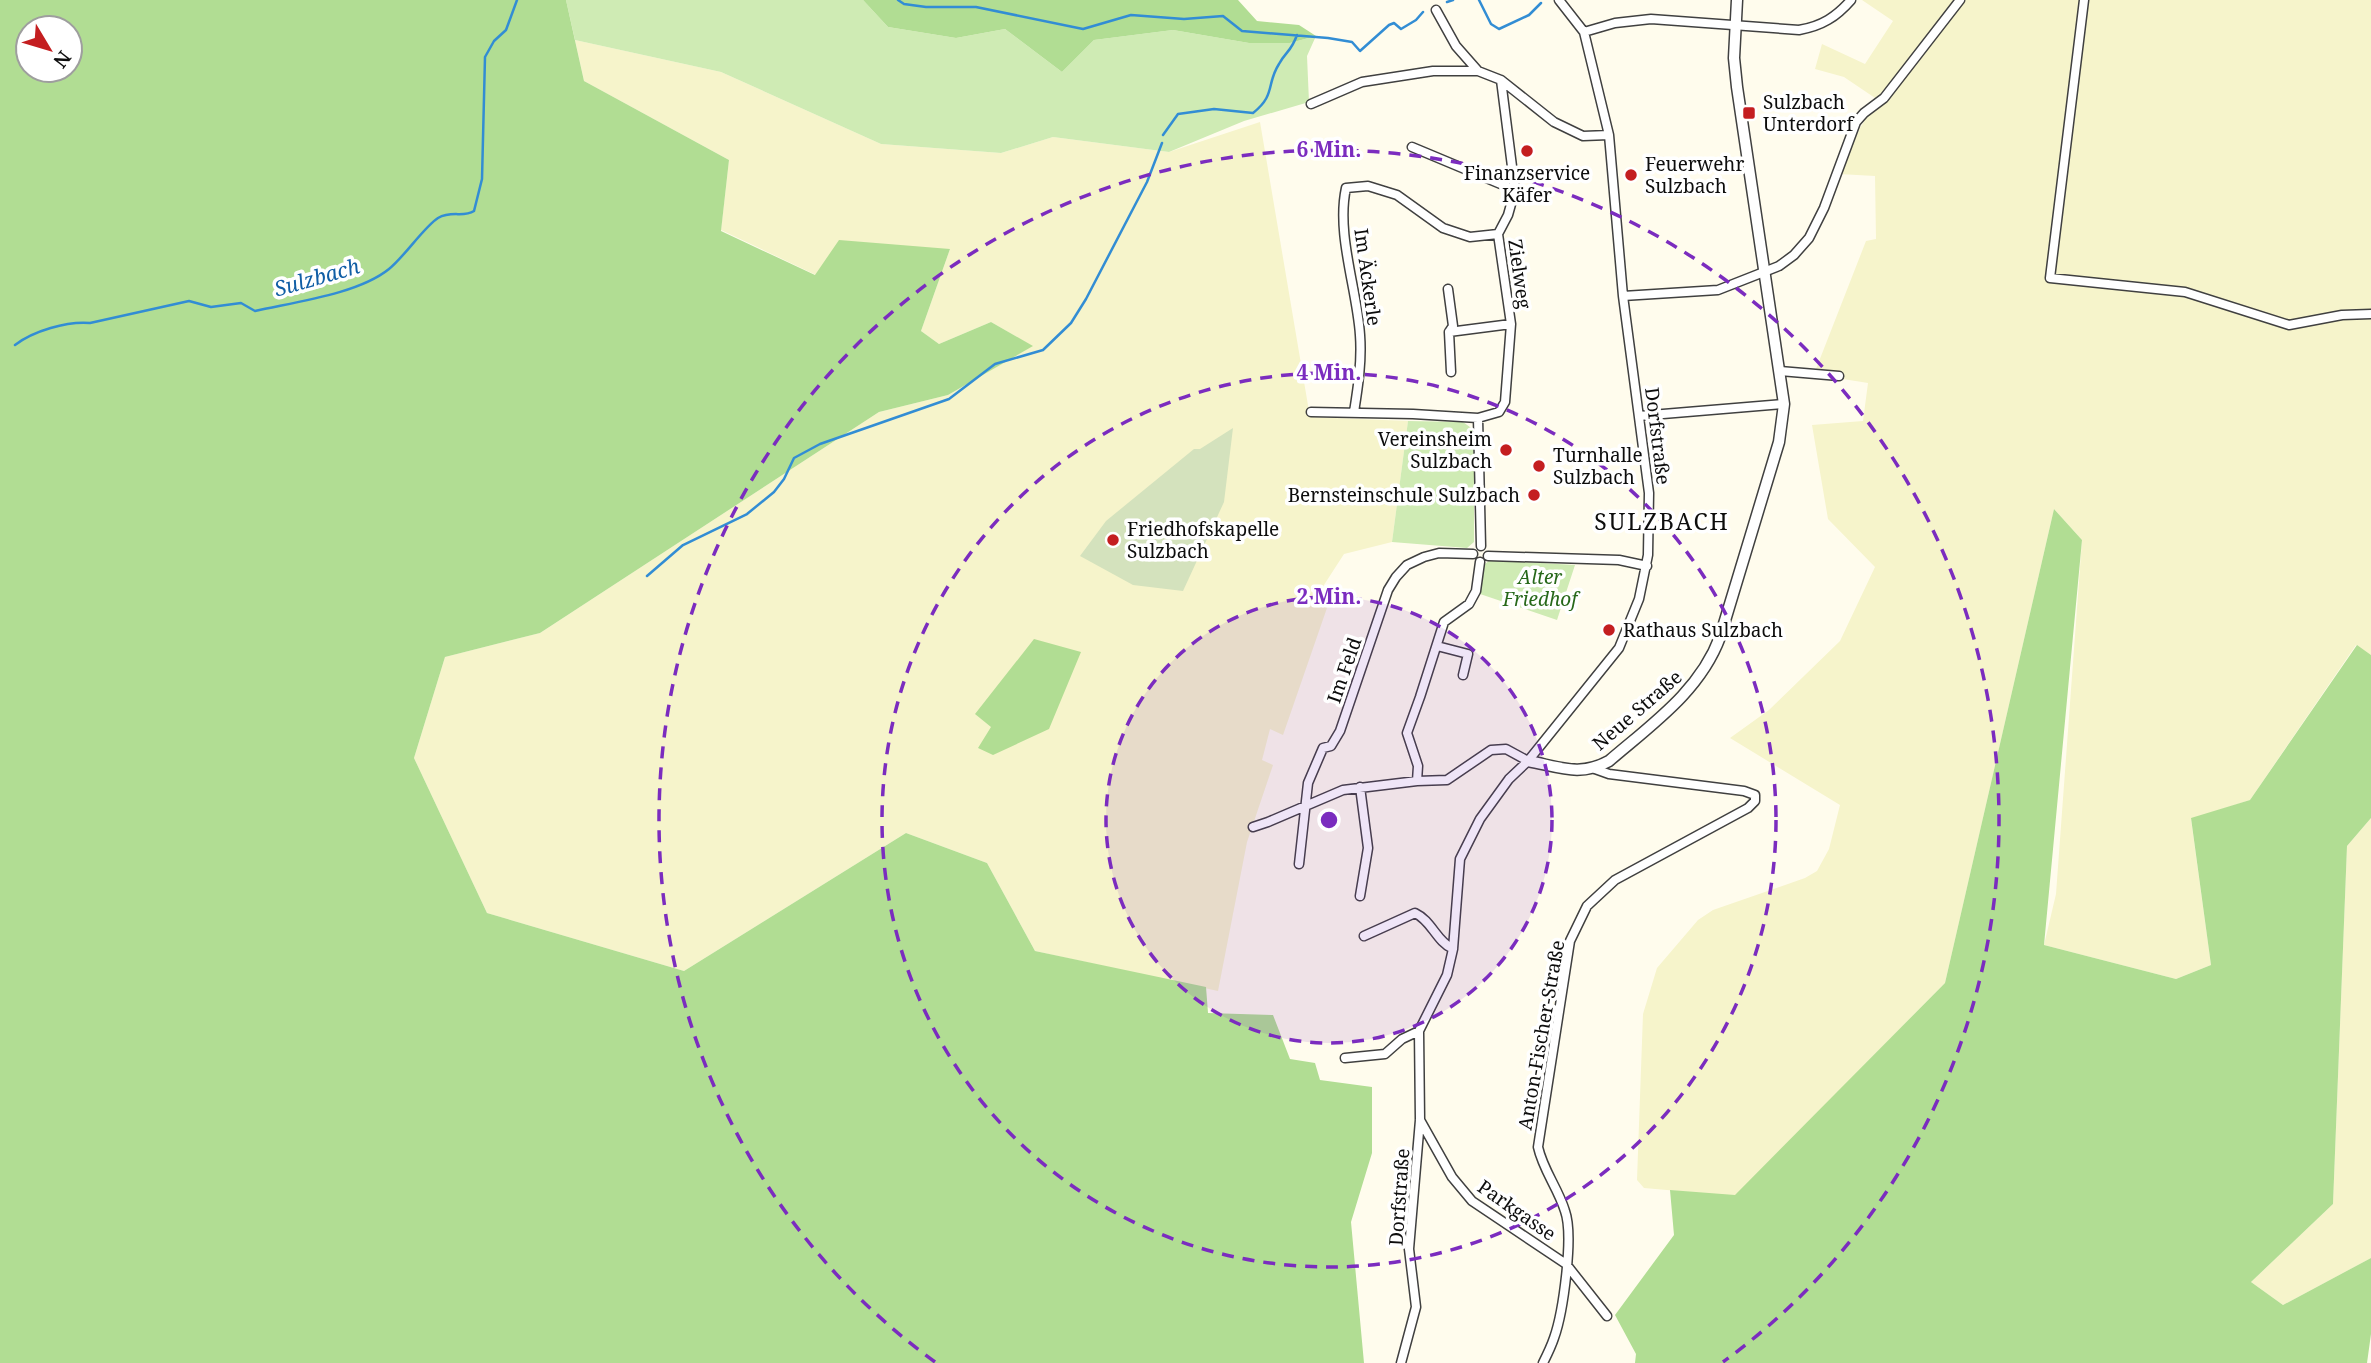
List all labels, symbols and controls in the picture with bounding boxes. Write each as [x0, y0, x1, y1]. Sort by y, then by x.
north arrow [14, 14, 84, 84]
text: N [48, 46, 77, 73]
place label: Sulzbach Unterdorf [1763, 89, 1855, 137]
marker: Sulzbach Unterdorf [1741, 105, 1757, 121]
text: 6 Min. [1297, 135, 1361, 163]
marker: Finanzservice Käfer [1519, 143, 1535, 159]
place label: Feuerwehr Sulzbach [1645, 151, 1744, 199]
place label: Finanzservice Käfer [1464, 160, 1590, 208]
marker: Feuerwehr Sulzbach [1623, 167, 1639, 183]
street label: Im Äckerle [1348, 227, 1388, 327]
street label: Zielweg [1502, 237, 1538, 311]
water label: Sulzbach [271, 251, 363, 303]
text: 4 Min. [1297, 358, 1361, 386]
street label: Dorfstraße [1639, 386, 1677, 486]
place label: Vereinsheim Sulzbach [1378, 426, 1492, 474]
marker: Vereinsheim Sulzbach [1498, 442, 1514, 458]
place label: Turnhalle Sulzbach [1553, 442, 1643, 490]
marker: Turnhalle Sulzbach [1531, 458, 1547, 474]
place label: Bernsteinschule Sulzbach [1288, 482, 1520, 508]
marker: Bernsteinschule Sulzbach [1526, 487, 1542, 503]
district label: SULZBACH [1594, 505, 1730, 537]
place label: Friedhofskapelle Sulzbach [1127, 516, 1279, 564]
marker: Friedhofskapelle Sulzbach [1105, 532, 1121, 548]
park label: Alter Friedhof [1502, 564, 1581, 612]
text: 2 Min. [1297, 582, 1361, 610]
place label: Rathaus Sulzbach [1623, 617, 1783, 643]
marker: Rathaus Sulzbach [1601, 622, 1617, 638]
street label: Im Feld [1321, 633, 1367, 706]
street label: Neue Straße [1587, 664, 1687, 756]
centre of rings [1317, 808, 1341, 832]
street label: Anton-Fischer-Straße [1511, 938, 1571, 1132]
street label: Dorfstraße [1383, 1147, 1415, 1247]
street label: Parkgasse [1473, 1174, 1561, 1246]

